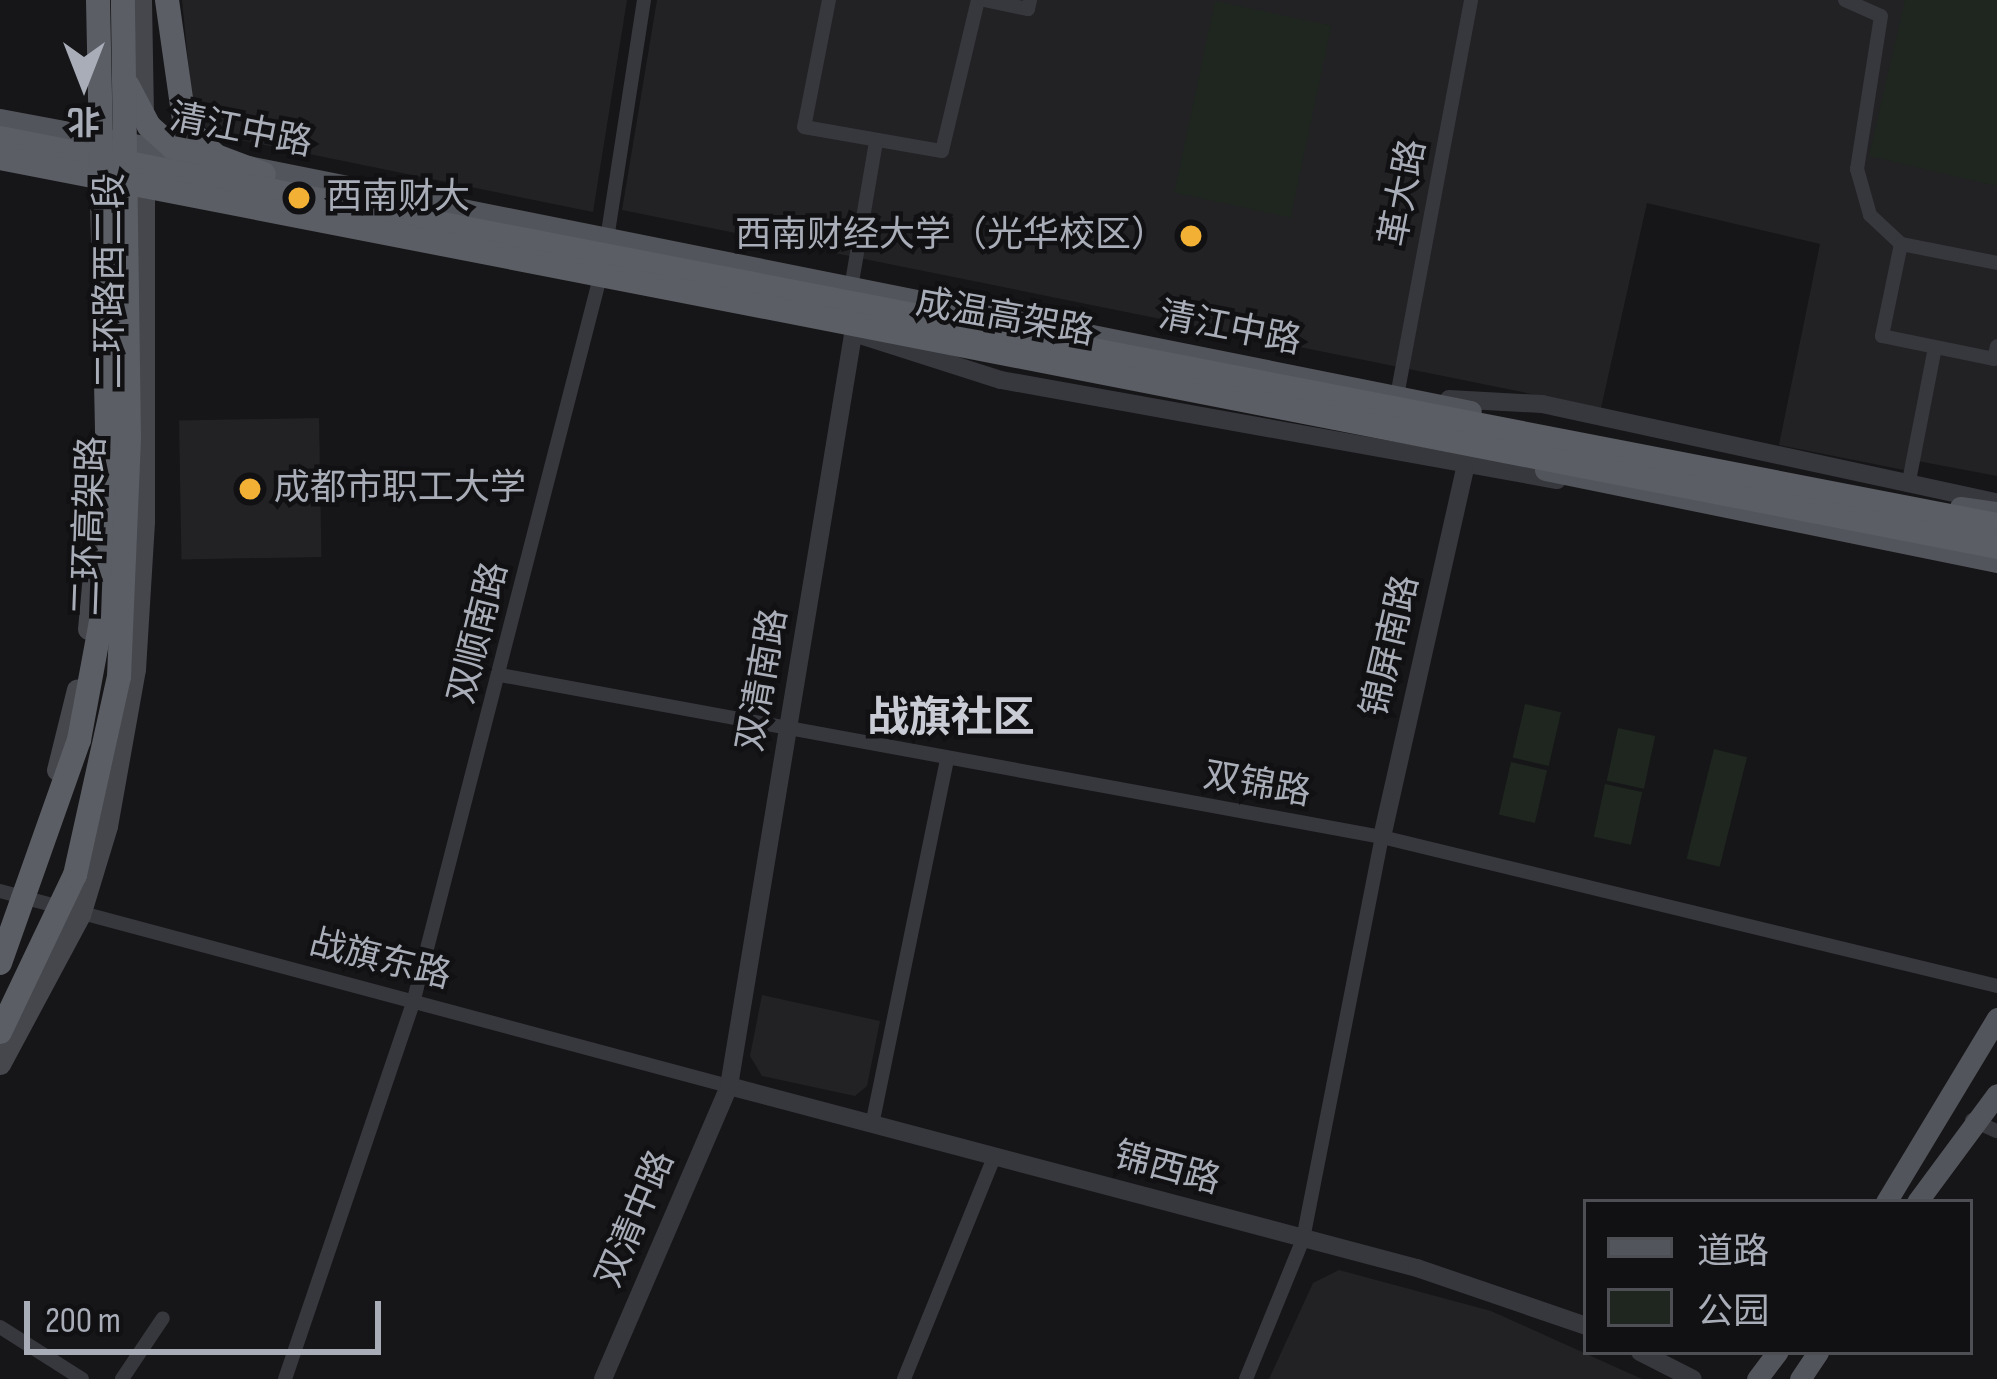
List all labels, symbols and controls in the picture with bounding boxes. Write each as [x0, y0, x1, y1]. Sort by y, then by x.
north arrow [24, 24, 144, 144]
street label: 清江中路 [166, 96, 316, 166]
text: 北 [68, 100, 101, 140]
street label: 革大路 [1372, 136, 1436, 250]
street label: 二环路西二段 [89, 173, 133, 389]
place label: 西南财大 [326, 176, 470, 220]
marker: 西南财大 [283, 182, 315, 214]
place label: 西南财经大学（光华校区） [735, 214, 1167, 258]
marker: 西南财经大学（光华校区） [1178, 223, 1204, 249]
street label: 成温高架路 [913, 281, 1097, 355]
street label: 清江中路 [1155, 294, 1305, 364]
street label: 二环高架路 [65, 435, 115, 617]
place label: 成都市职工大学 [274, 467, 526, 511]
marker: 成都市职工大学 [237, 476, 263, 502]
street label: 双顺南路 [441, 558, 517, 708]
street label: 锦屏南路 [1354, 571, 1428, 721]
street label: 双清南路 [729, 605, 797, 755]
district label: 战旗社区 [867, 694, 1035, 744]
street label: 双锦路 [1200, 754, 1314, 816]
street label: 战旗东路 [305, 922, 455, 998]
street label: 锦西路 [1109, 1134, 1225, 1204]
street label: 双清中路 [588, 1144, 684, 1294]
legend [1583, 1199, 1973, 1355]
text: 道路 [1697, 1231, 1769, 1274]
scale bar [30, 1277, 387, 1351]
text: 公园 [1697, 1291, 1769, 1334]
text: 200 m [45, 1300, 121, 1343]

